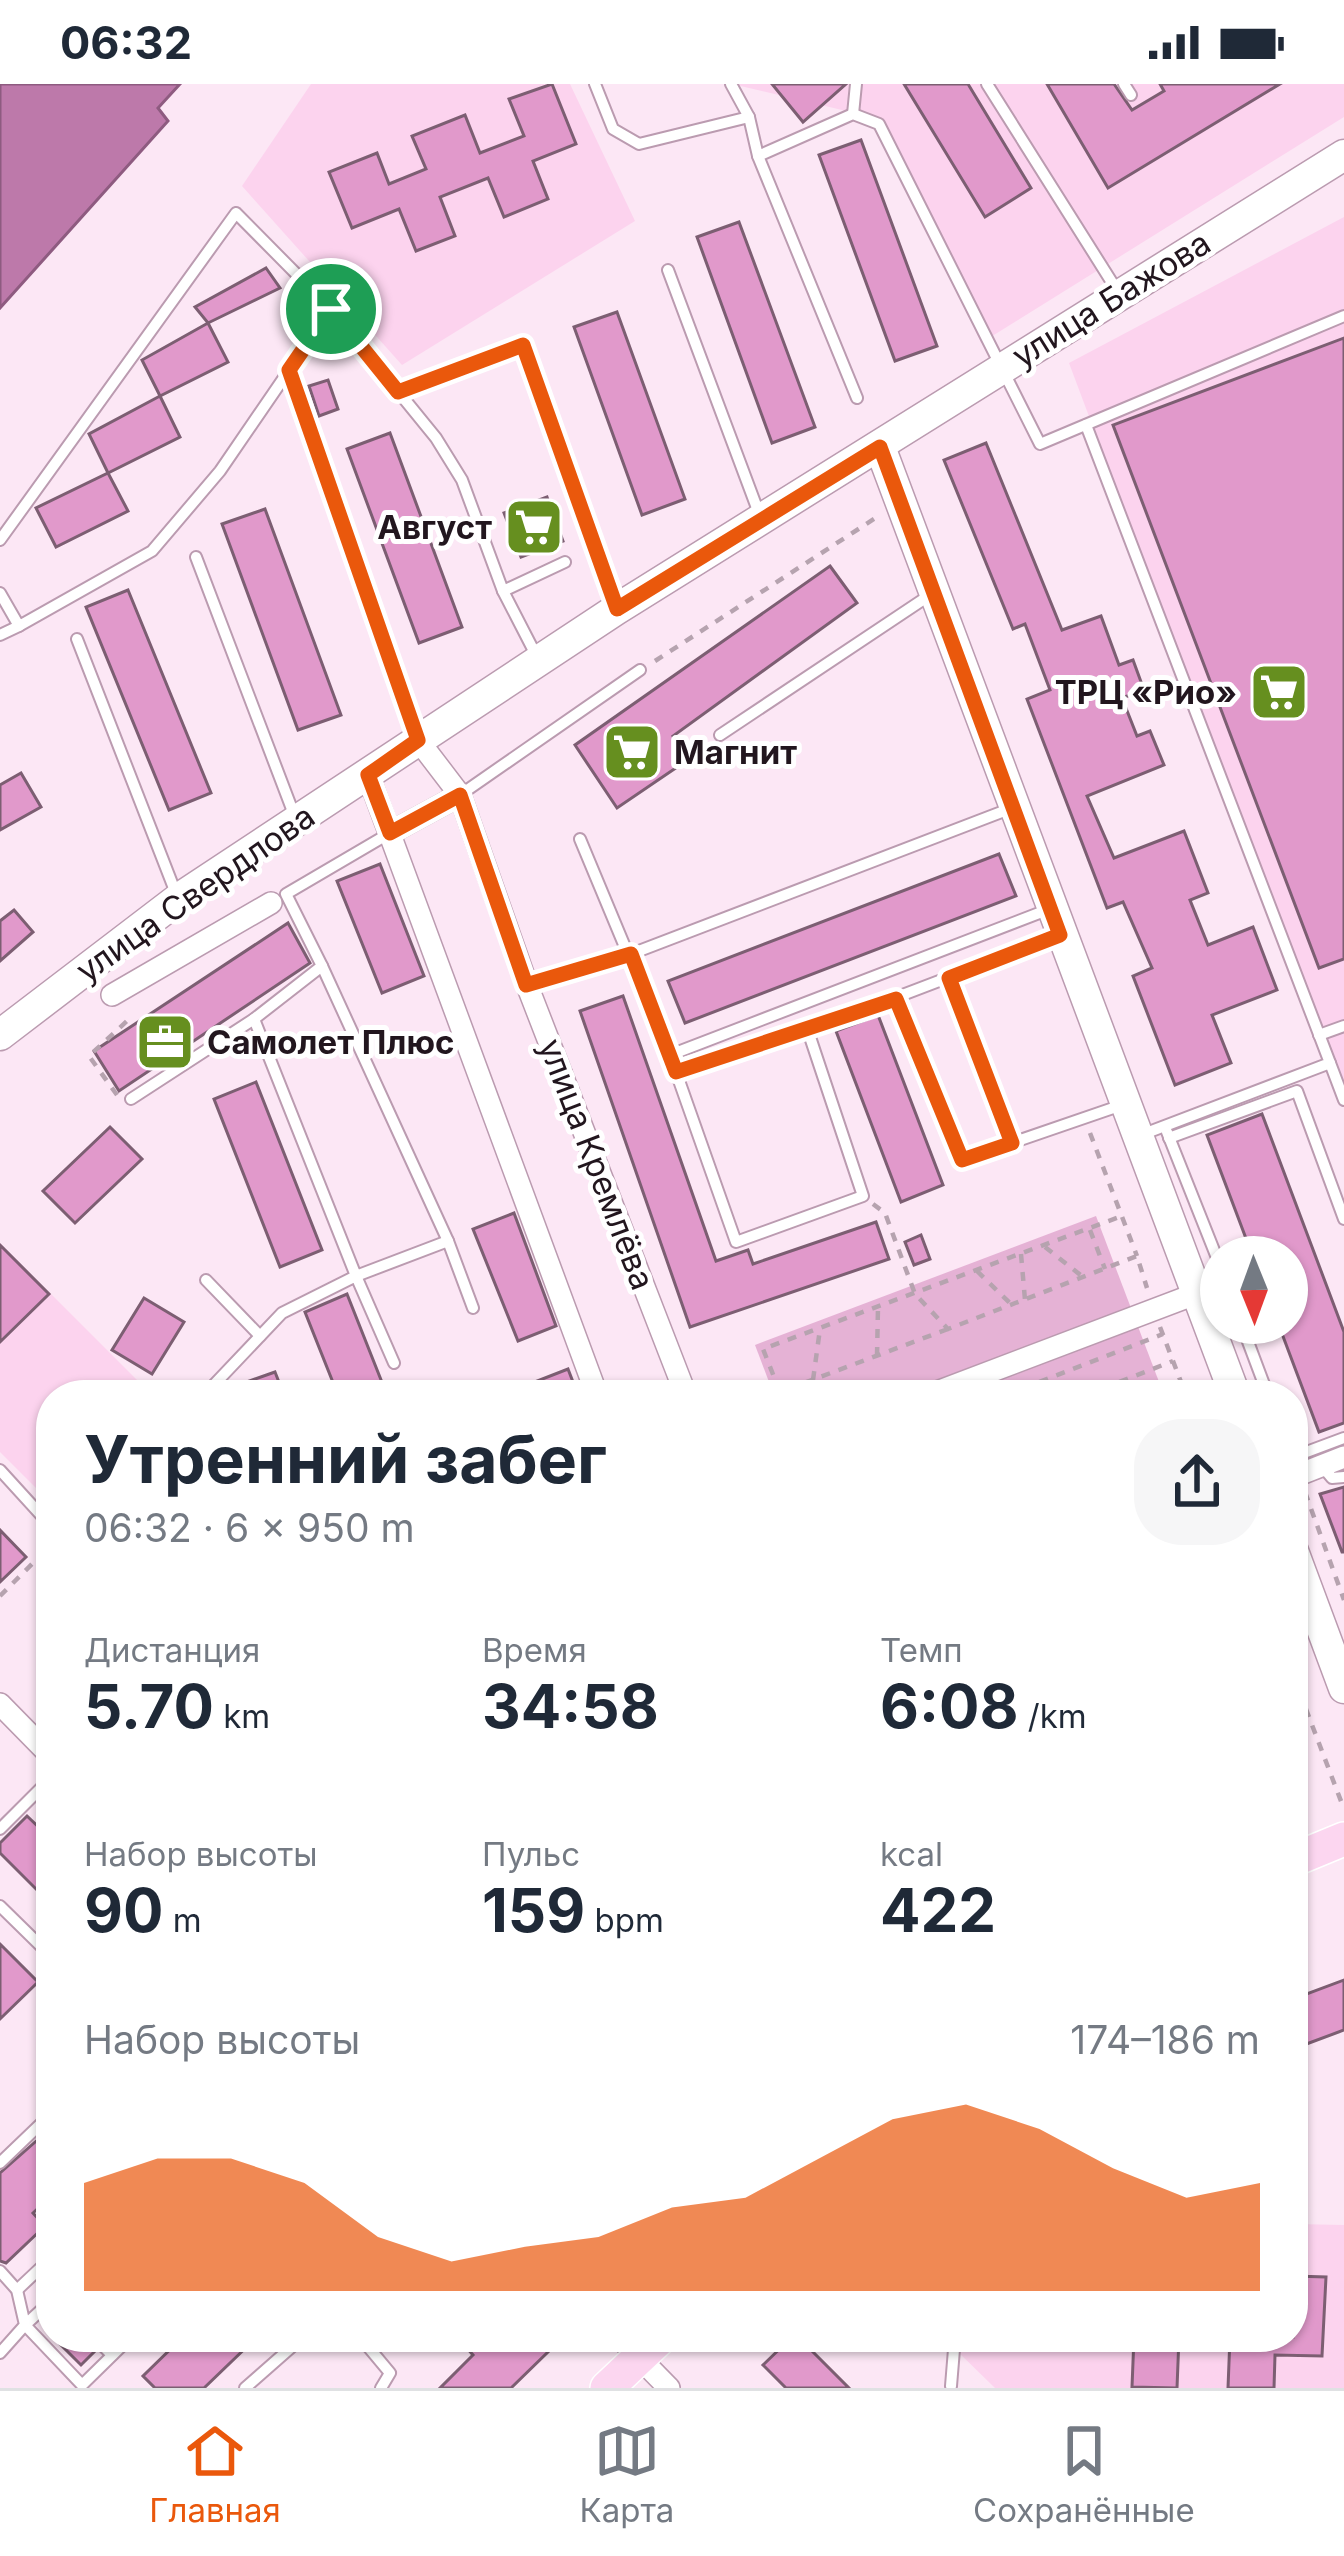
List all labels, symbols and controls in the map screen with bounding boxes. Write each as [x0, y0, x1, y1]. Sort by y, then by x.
text: 06:32 [60, 15, 192, 70]
street label: улица Бажова [1005, 222, 1217, 376]
pin [280, 258, 382, 360]
icon: arrive [298, 276, 364, 342]
supermarket icon: Август [503, 496, 565, 558]
place label: Август [377, 507, 492, 547]
supermarket icon: ТРЦ «Рио» [1248, 661, 1310, 723]
place label: ТРЦ «Рио» [1055, 672, 1237, 712]
supermarket icon: Магнит [601, 721, 663, 783]
place label: Магнит [674, 732, 797, 772]
street label: улица Свердлова [68, 796, 322, 990]
office icon: Самолет Плюс [134, 1011, 196, 1073]
place label: Самолет Плюс [207, 1022, 454, 1062]
street label: улица Кремлёва [531, 1033, 663, 1295]
north arrow [1200, 1236, 1308, 1344]
map controls [1200, 1236, 1308, 1344]
text: Утренний забег [84, 1419, 607, 1499]
button: share [1134, 1419, 1260, 1545]
text: 06:32 · 6 × 950 m [84, 1504, 415, 1551]
text: Дистанция [84, 1630, 260, 1670]
text: Время [482, 1630, 587, 1670]
text: Темп [880, 1630, 963, 1670]
text: 5.70 [84, 1670, 214, 1742]
text: 34:58 [482, 1670, 659, 1742]
text: 6:08 [880, 1670, 1019, 1742]
text: km [214, 1696, 270, 1736]
text: /km [1019, 1696, 1087, 1736]
text: Набор высоты [84, 1834, 318, 1874]
text: Пульс [482, 1834, 580, 1874]
text: kcal [880, 1834, 943, 1874]
text: 90 [84, 1874, 163, 1946]
text: 159 [482, 1874, 585, 1946]
text: 422 [880, 1874, 996, 1946]
text: m [163, 1900, 202, 1940]
text: bpm [585, 1900, 664, 1940]
text: Набор высоты [84, 2016, 360, 2063]
text: 174–186 m [1070, 2016, 1260, 2063]
tab: Главная [149, 2418, 281, 2530]
tab: Карта [580, 2418, 674, 2530]
tab: Сохранённые [973, 2418, 1195, 2530]

